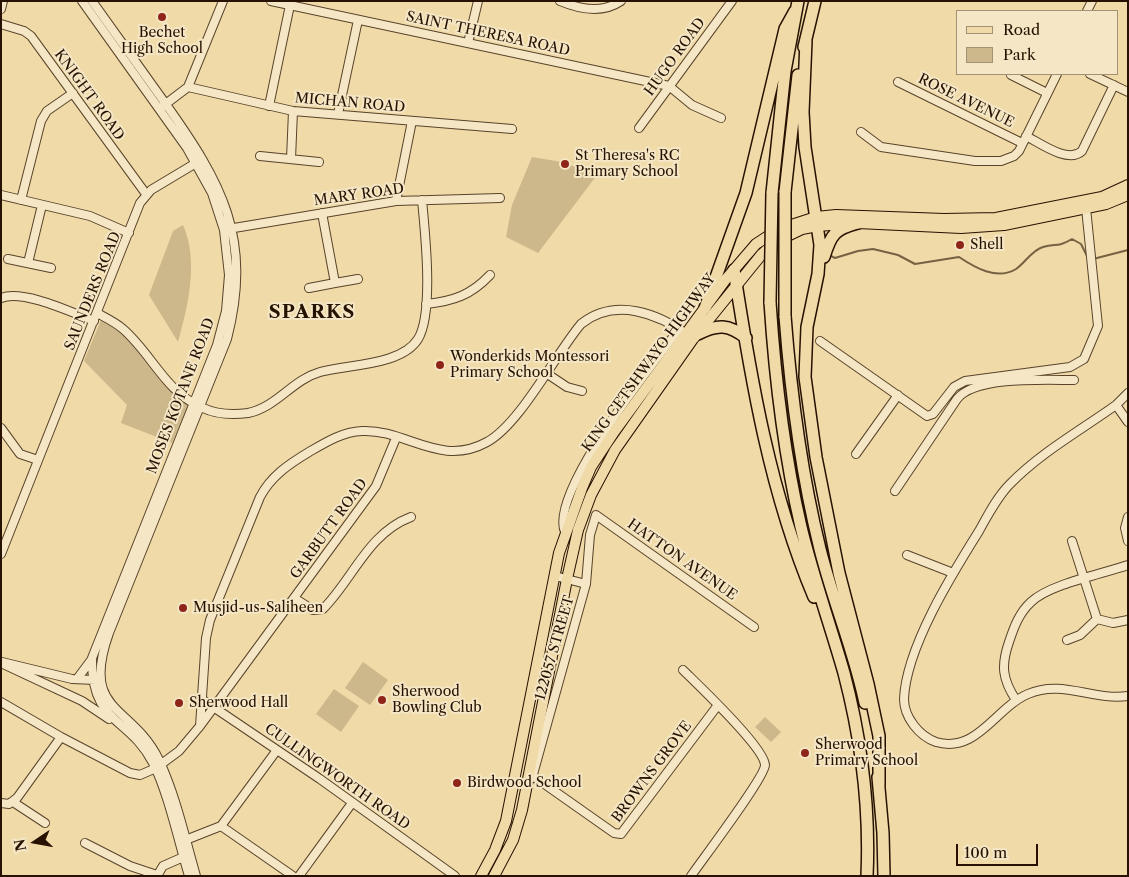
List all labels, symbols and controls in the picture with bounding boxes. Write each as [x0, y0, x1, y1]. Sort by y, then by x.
street label: SAINT THERESA ROAD [405, 8, 571, 60]
legend [956, 10, 1119, 75]
marker: Bechet High School [156, 11, 168, 23]
street label: HUGO ROAD [641, 15, 709, 99]
text: Road [1003, 20, 1040, 39]
place label: Bechet High School [121, 25, 203, 58]
text: Park [1003, 45, 1036, 64]
street label: KNIGHT ROAD [50, 46, 128, 144]
street label: ROSE AVENUE [915, 71, 1017, 131]
street label: MICHAN ROAD [294, 90, 406, 116]
place label: St Theresa's RC Primary School [575, 148, 680, 180]
marker: St Theresa's RC Primary School [559, 158, 571, 170]
street label: MARY ROAD [313, 180, 405, 210]
street label: SAUNDERS ROAD [62, 229, 124, 353]
place label: Shell [970, 237, 1003, 253]
marker: Shell [954, 239, 966, 251]
street label: KING CETSHWAYO HIGHWAY [579, 271, 719, 455]
district label: SPARKS [268, 302, 356, 324]
street label: MOSES KOTANE ROAD [144, 316, 218, 476]
place label: Wonderkids Montessori Primary School [450, 349, 609, 382]
marker: Wonderkids Montessori Primary School [434, 359, 446, 371]
street label: GARBUTT ROAD [287, 476, 371, 582]
street label: HATTON AVENUE [624, 516, 740, 604]
street label: 122057 STREET [532, 594, 578, 702]
place label: Musjid-us-Saliheen [193, 600, 323, 616]
marker: Musjid-us-Saliheen [177, 602, 189, 614]
place label: Sherwood Bowling Club [392, 684, 482, 716]
marker: Sherwood Bowling Club [376, 694, 388, 706]
place label: Sherwood Hall [189, 695, 288, 711]
marker: Sherwood Hall [173, 697, 185, 709]
street label: BROWNS GROVE [608, 718, 696, 826]
street label: CULLINGWORTH ROAD [261, 720, 413, 834]
place label: Sherwood Primary School [815, 737, 918, 770]
marker: Sherwood Primary School [799, 747, 811, 759]
place label: Birdwood School [467, 775, 582, 791]
marker: Birdwood School [451, 777, 463, 789]
north arrow [10, 817, 60, 867]
scale bar [959, 834, 1042, 866]
text: N [10, 837, 30, 853]
text: 100 m [964, 843, 1007, 862]

